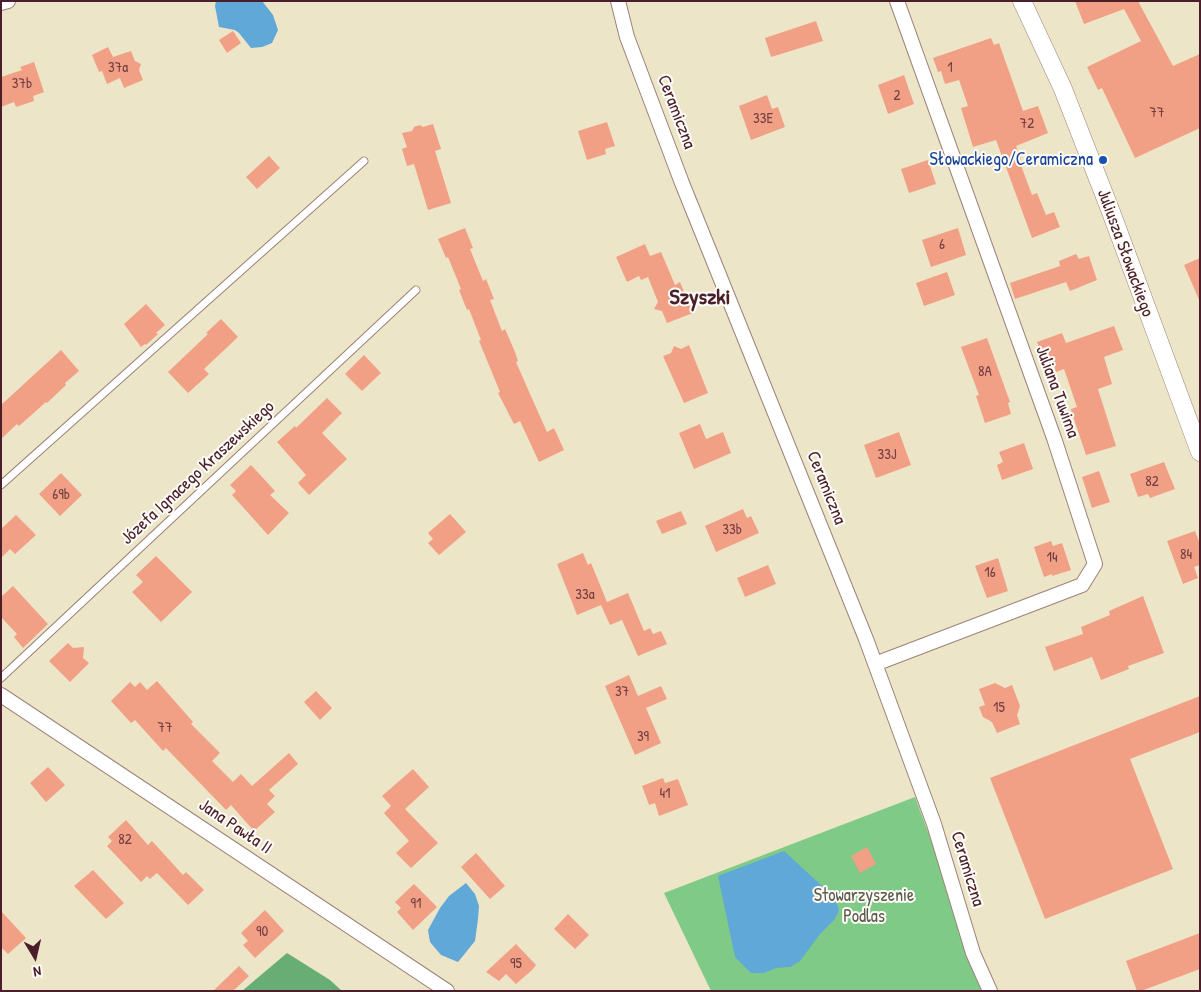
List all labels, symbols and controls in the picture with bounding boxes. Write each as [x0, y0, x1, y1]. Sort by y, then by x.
house number: 37a [108, 59, 128, 77]
house number: 1 [947, 59, 953, 77]
street label: Ceramiczna [652, 72, 700, 152]
house number: 37b [12, 75, 32, 93]
house number: 2 [893, 87, 901, 105]
house number: 77 [1150, 104, 1164, 122]
house number: 33E [753, 110, 773, 128]
house number: 72 [1020, 115, 1034, 133]
place label: Słowackiego/Ceramiczna [930, 149, 1093, 171]
marker: Słowackiego/Ceramiczna [1097, 154, 1109, 166]
street label: Juliusza Słowackiego [1092, 186, 1158, 320]
house number: 6 [939, 236, 945, 254]
district label: Szyszki [670, 285, 730, 311]
street label: Juliana Tuwima [1030, 343, 1084, 441]
house number: 8A [978, 363, 992, 381]
street label: Józefa Ignacego Kraszewskiego [117, 396, 279, 550]
house number: 33J [878, 446, 896, 464]
street label: Ceramiczna [802, 448, 850, 528]
house number: 82 [1145, 473, 1159, 491]
house number: 69b [52, 486, 70, 504]
house number: 33b [722, 521, 742, 539]
house number: 84 [1180, 546, 1192, 564]
house number: 14 [1046, 549, 1058, 567]
house number: 16 [984, 564, 996, 582]
house number: 33a [575, 586, 595, 604]
house number: 37 [615, 683, 629, 701]
house number: 15 [993, 699, 1005, 717]
house number: 77 [158, 719, 172, 737]
house number: 39 [637, 728, 649, 746]
house number: 41 [659, 785, 671, 803]
street label: Jana Pawła II [194, 795, 276, 859]
street label: Ceramiczna [945, 829, 989, 909]
house number: 82 [118, 831, 132, 849]
park label: Stowarzyszenie Podlas [814, 885, 914, 928]
house number: 91 [411, 895, 421, 913]
house number: 90 [256, 923, 268, 941]
north arrow [10, 932, 60, 982]
house number: 95 [510, 955, 522, 973]
text: N [32, 962, 43, 982]

